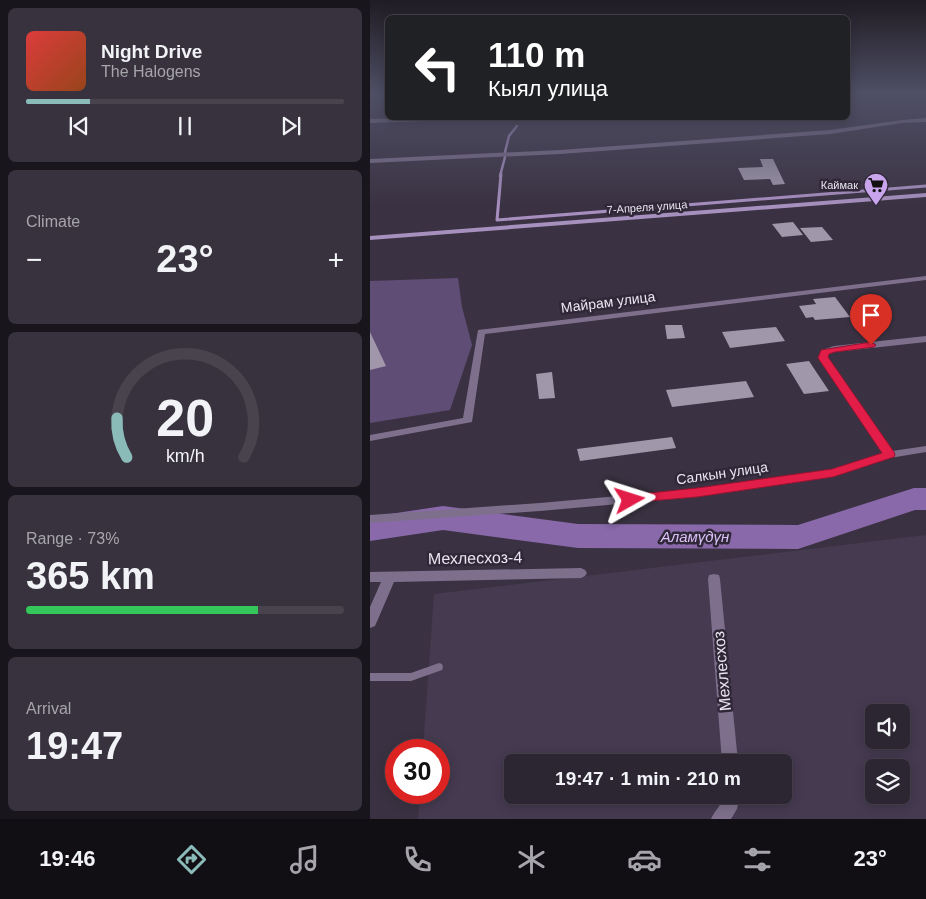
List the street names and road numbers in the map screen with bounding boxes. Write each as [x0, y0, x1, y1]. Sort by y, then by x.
street label: 7-Апреля улица [606, 198, 689, 216]
street label: Майрам улица [560, 288, 656, 316]
street label: Салкын улица [675, 459, 769, 487]
street label: Мехлесхоз-4 [428, 549, 522, 567]
street label: Мехлесхоз [710, 630, 734, 712]

